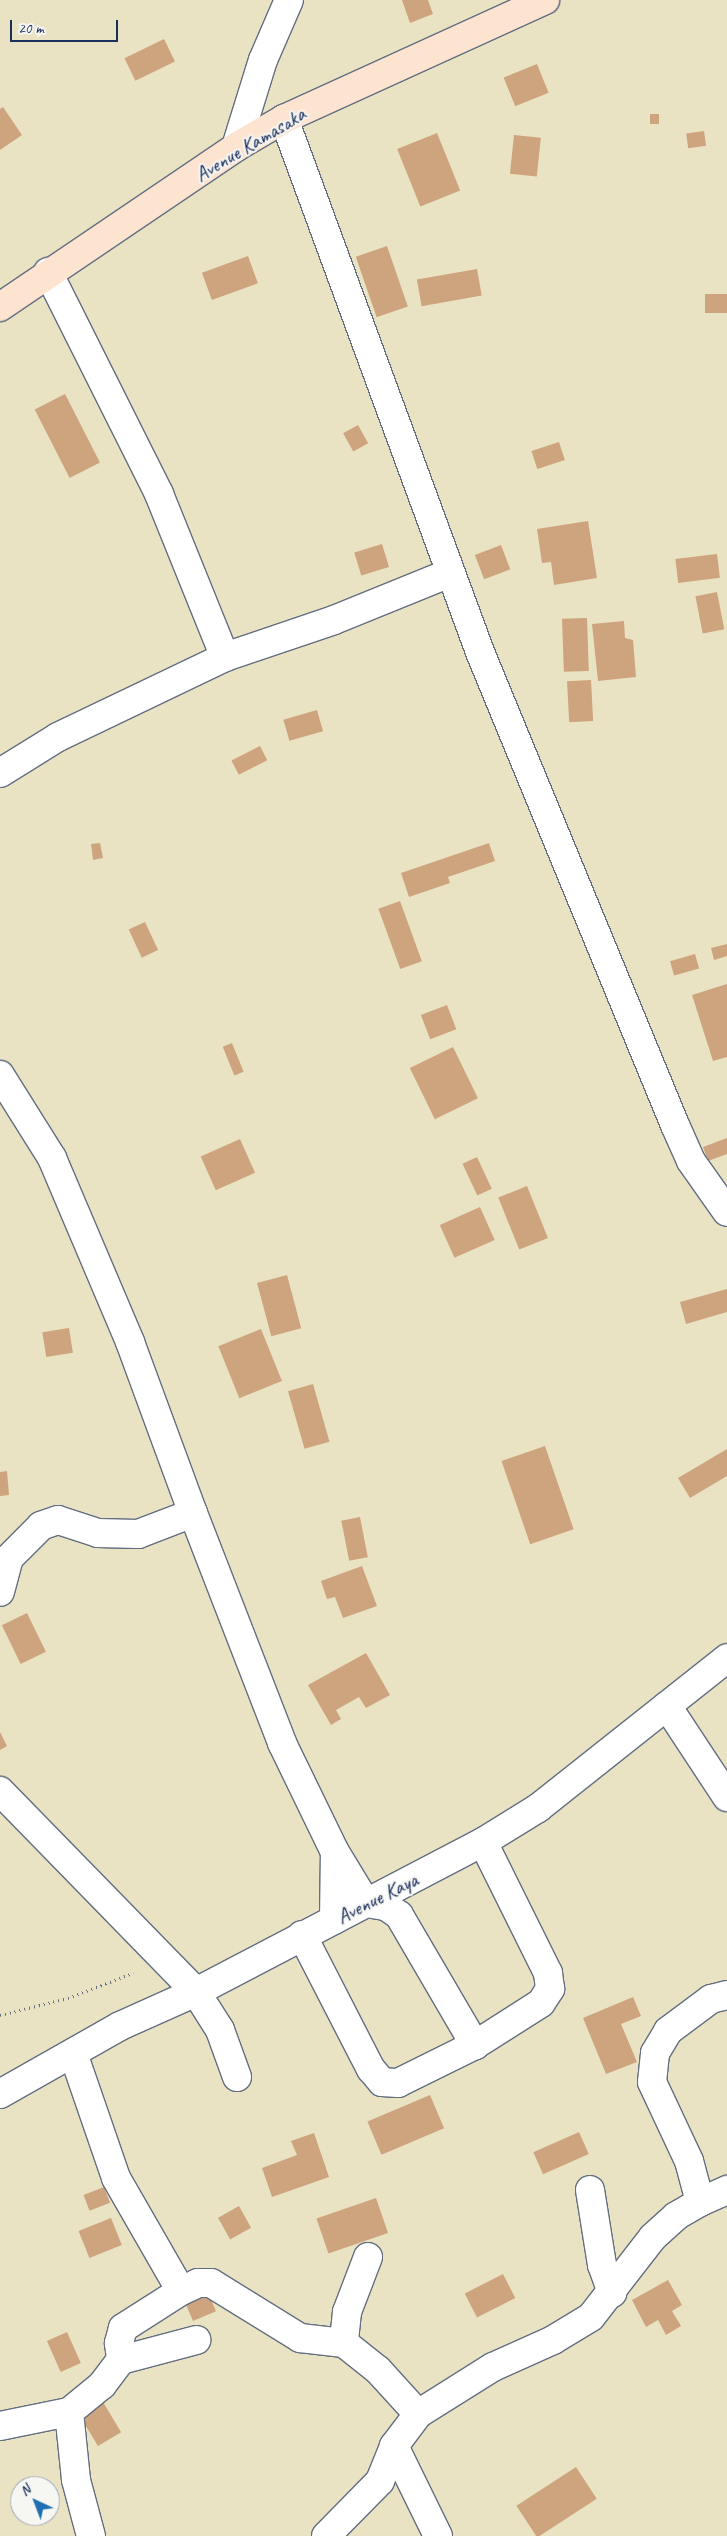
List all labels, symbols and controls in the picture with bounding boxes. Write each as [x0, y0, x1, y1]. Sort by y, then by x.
scale bar [12, 10, 120, 42]
text: 20 m [18, 19, 44, 38]
street label: Avenue Kamasaka [190, 101, 310, 187]
street label: Avenue Kaya [332, 1867, 422, 1929]
north arrow [10, 2476, 60, 2526]
text: N [16, 2481, 34, 2500]

